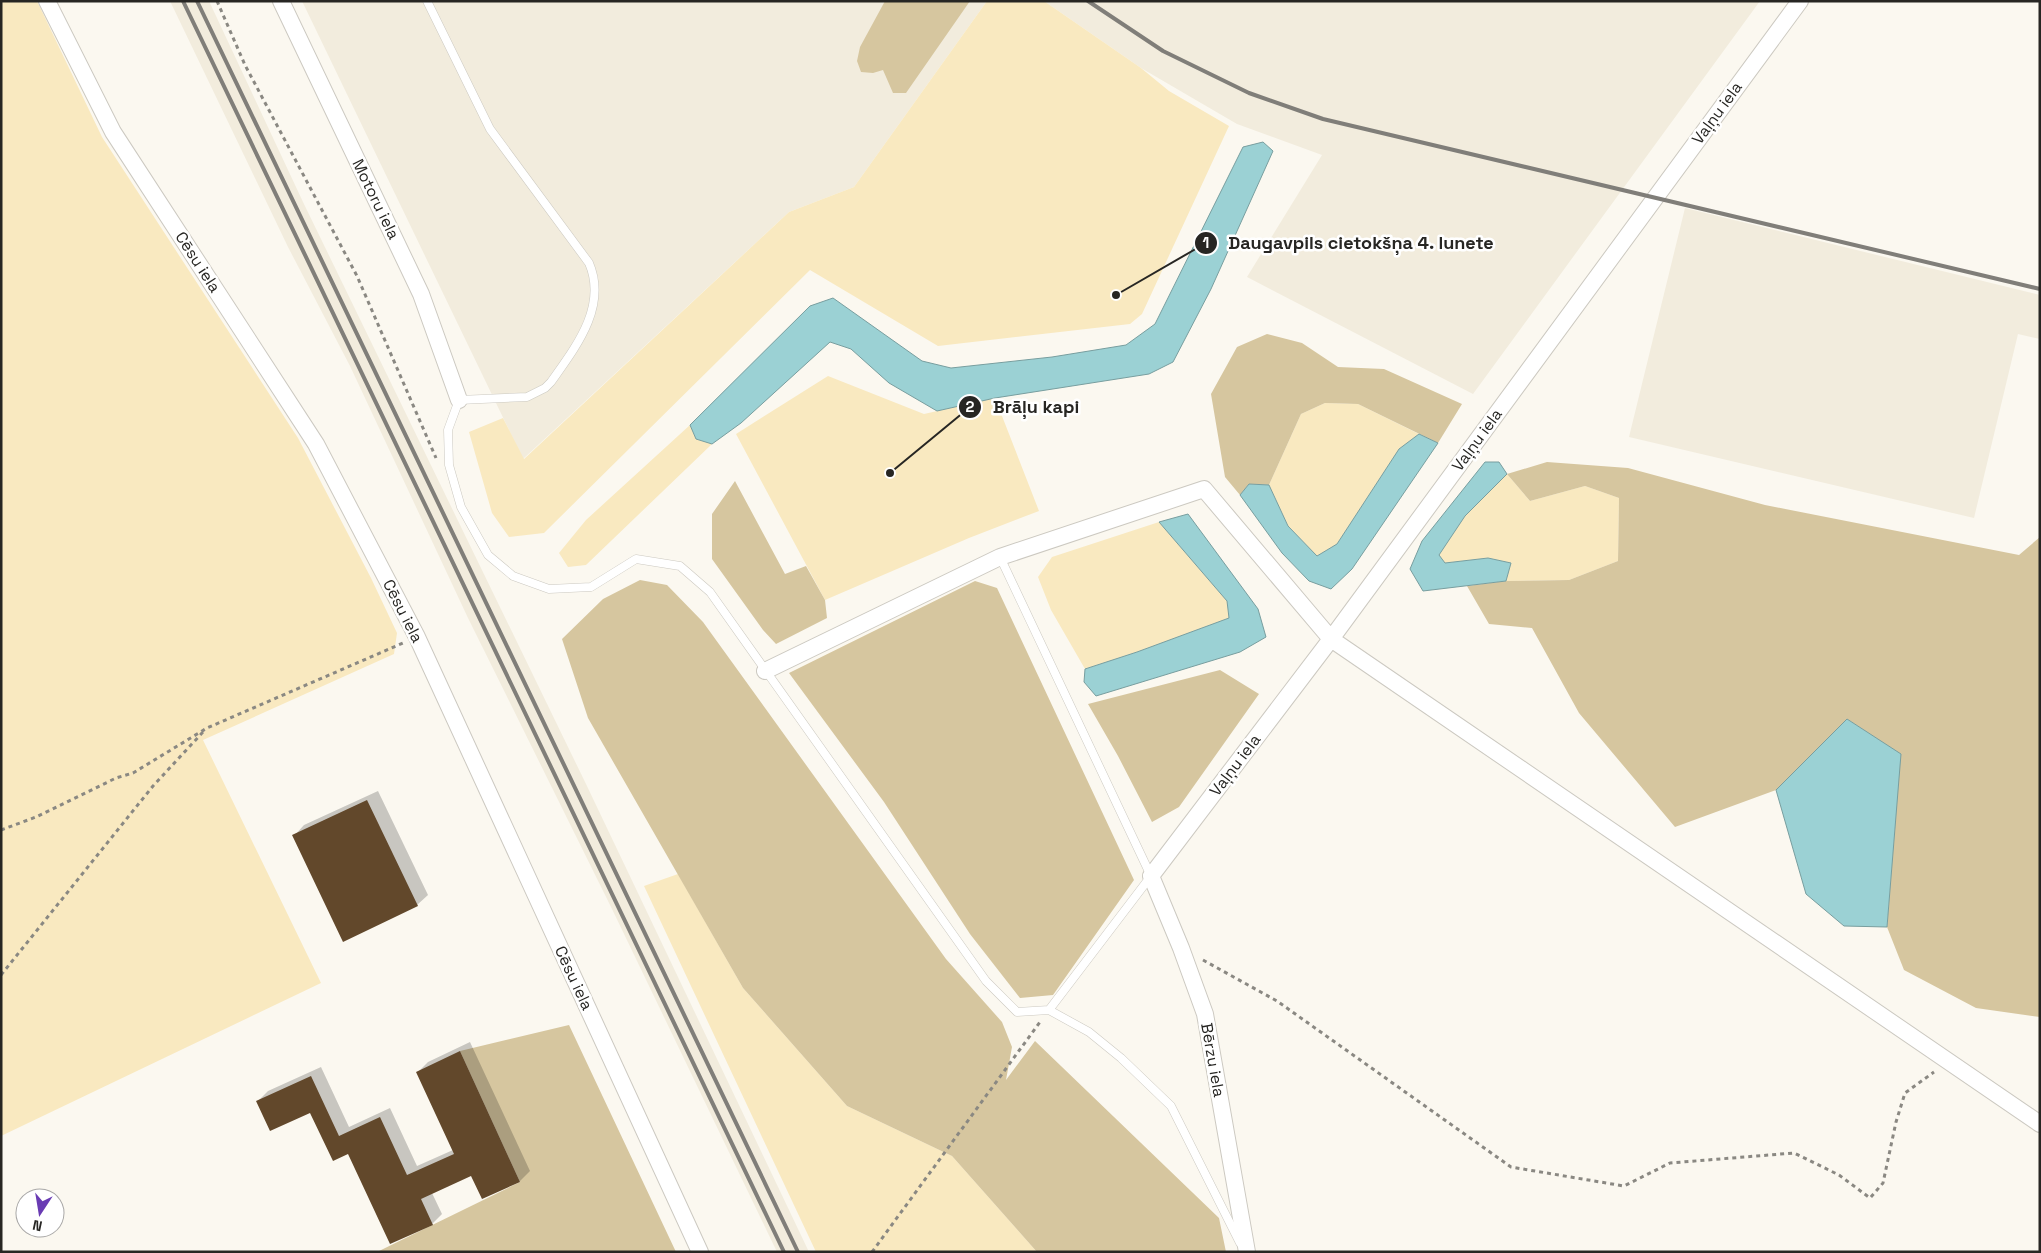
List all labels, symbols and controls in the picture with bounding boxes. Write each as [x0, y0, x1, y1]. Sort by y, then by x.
street label: Vaļņu iela [1687, 77, 1747, 149]
street label: Motoru iela [348, 155, 404, 243]
callout: Daugavpils cietokšņa 4. lunete [1193, 227, 1504, 260]
street label: Cēsu iela [171, 228, 225, 296]
text: Daugavpils cietokšņa 4. lunete [1228, 231, 1494, 256]
text: 1 [1203, 233, 1209, 252]
callout: Brāļu kapi [957, 390, 1089, 423]
text: Brāļu kapi [993, 395, 1079, 420]
text: 2 [966, 397, 975, 416]
street label: Vaļņu iela [1447, 404, 1507, 476]
street label: Cēsu iela [378, 576, 428, 646]
street label: Vaļņu iela [1205, 730, 1265, 800]
street label: Cēsu iela [550, 942, 598, 1014]
street label: Bērzu iela [1196, 1021, 1230, 1099]
north arrow [15, 1188, 65, 1238]
text: N [31, 1216, 44, 1235]

